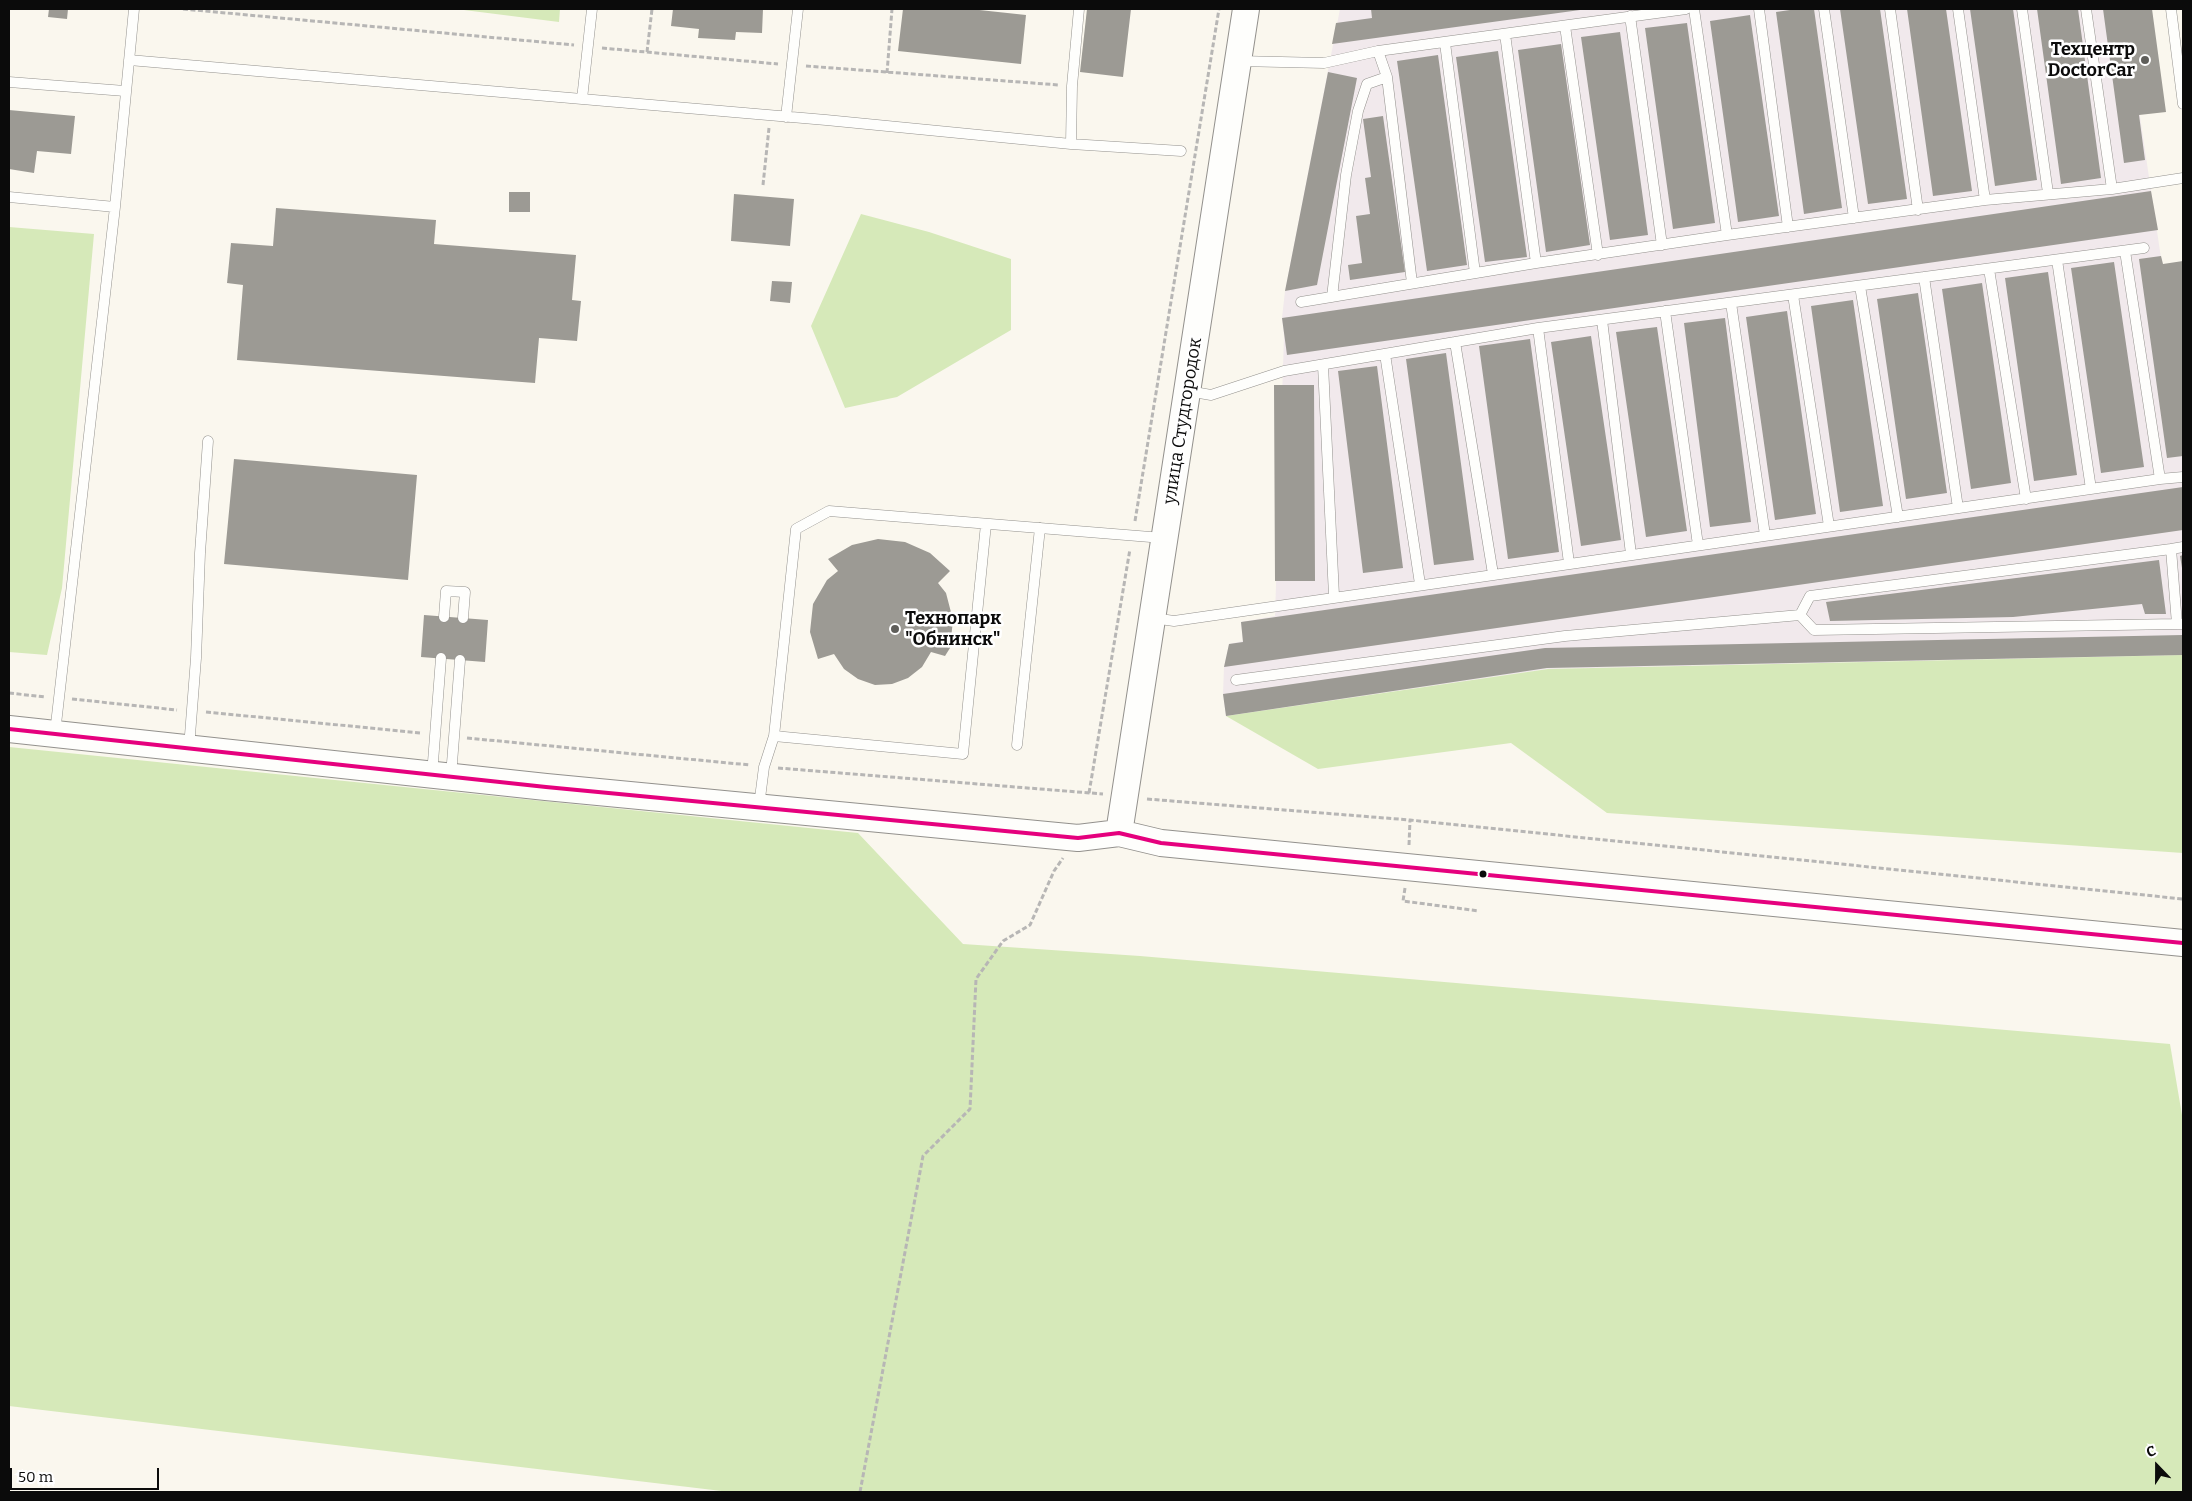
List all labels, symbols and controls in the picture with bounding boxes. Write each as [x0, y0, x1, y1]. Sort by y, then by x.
place label: Техцентр DoctorCar [2048, 39, 2135, 82]
marker: Техцентр DoctorCar [2139, 54, 2151, 66]
street label: улица Студгородок [1159, 336, 1207, 506]
place label: Технопарк "Обнинск" [905, 608, 1001, 650]
marker: Технопарк "Обнинск" [889, 623, 901, 635]
unlabelled marker [1478, 869, 1488, 879]
north arrow [2132, 1441, 2182, 1491]
text: С [2144, 1442, 2158, 1461]
scale bar [12, 1458, 161, 1490]
text: 50 m [18, 1468, 53, 1486]

